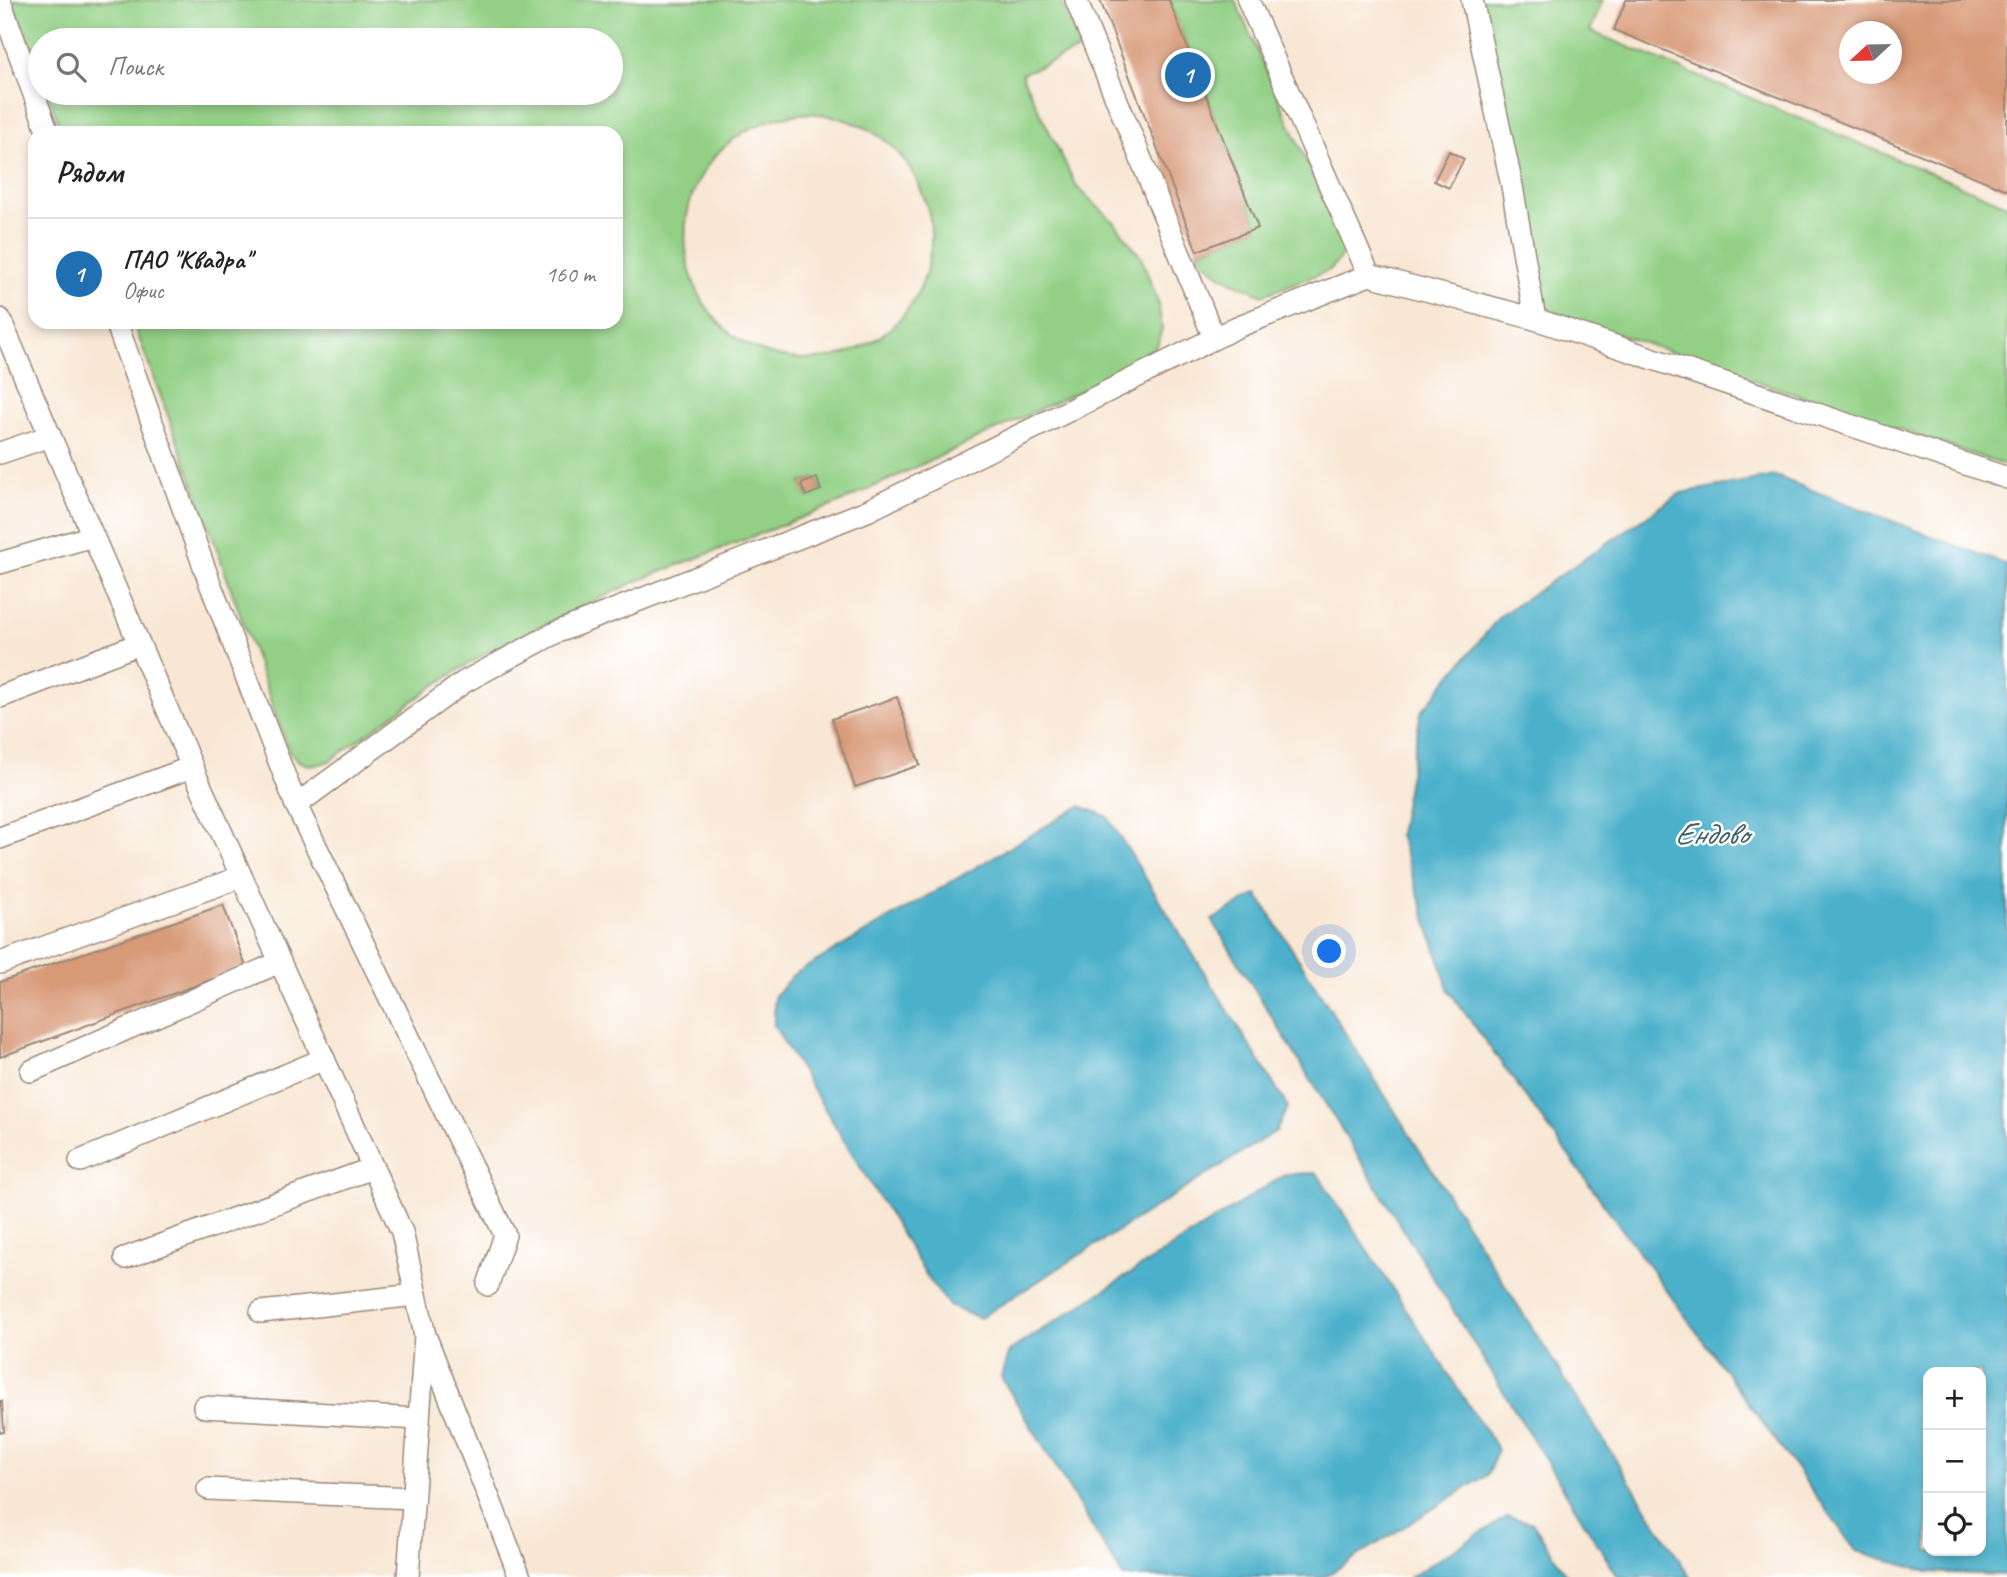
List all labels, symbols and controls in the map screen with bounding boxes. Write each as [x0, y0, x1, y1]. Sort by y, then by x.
north arrow [1839, 21, 1902, 84]
search box [28, 28, 623, 105]
icon: search [52, 48, 90, 86]
pin: 1 [1165, 49, 1211, 101]
text: Поиск [108, 50, 163, 83]
text: Рядом [56, 153, 123, 191]
text: ПАО "Квадра" [123, 243, 251, 276]
text: 1 [74, 260, 84, 289]
text: 160 m [546, 260, 595, 289]
text: Офис [123, 276, 163, 305]
water label: Ендово [1674, 813, 1753, 854]
your location [1312, 934, 1346, 968]
map controls [1923, 1367, 1986, 1556]
button: + [1923, 1367, 1986, 1430]
button: − [1923, 1430, 1986, 1493]
button: locate [1923, 1493, 1986, 1556]

